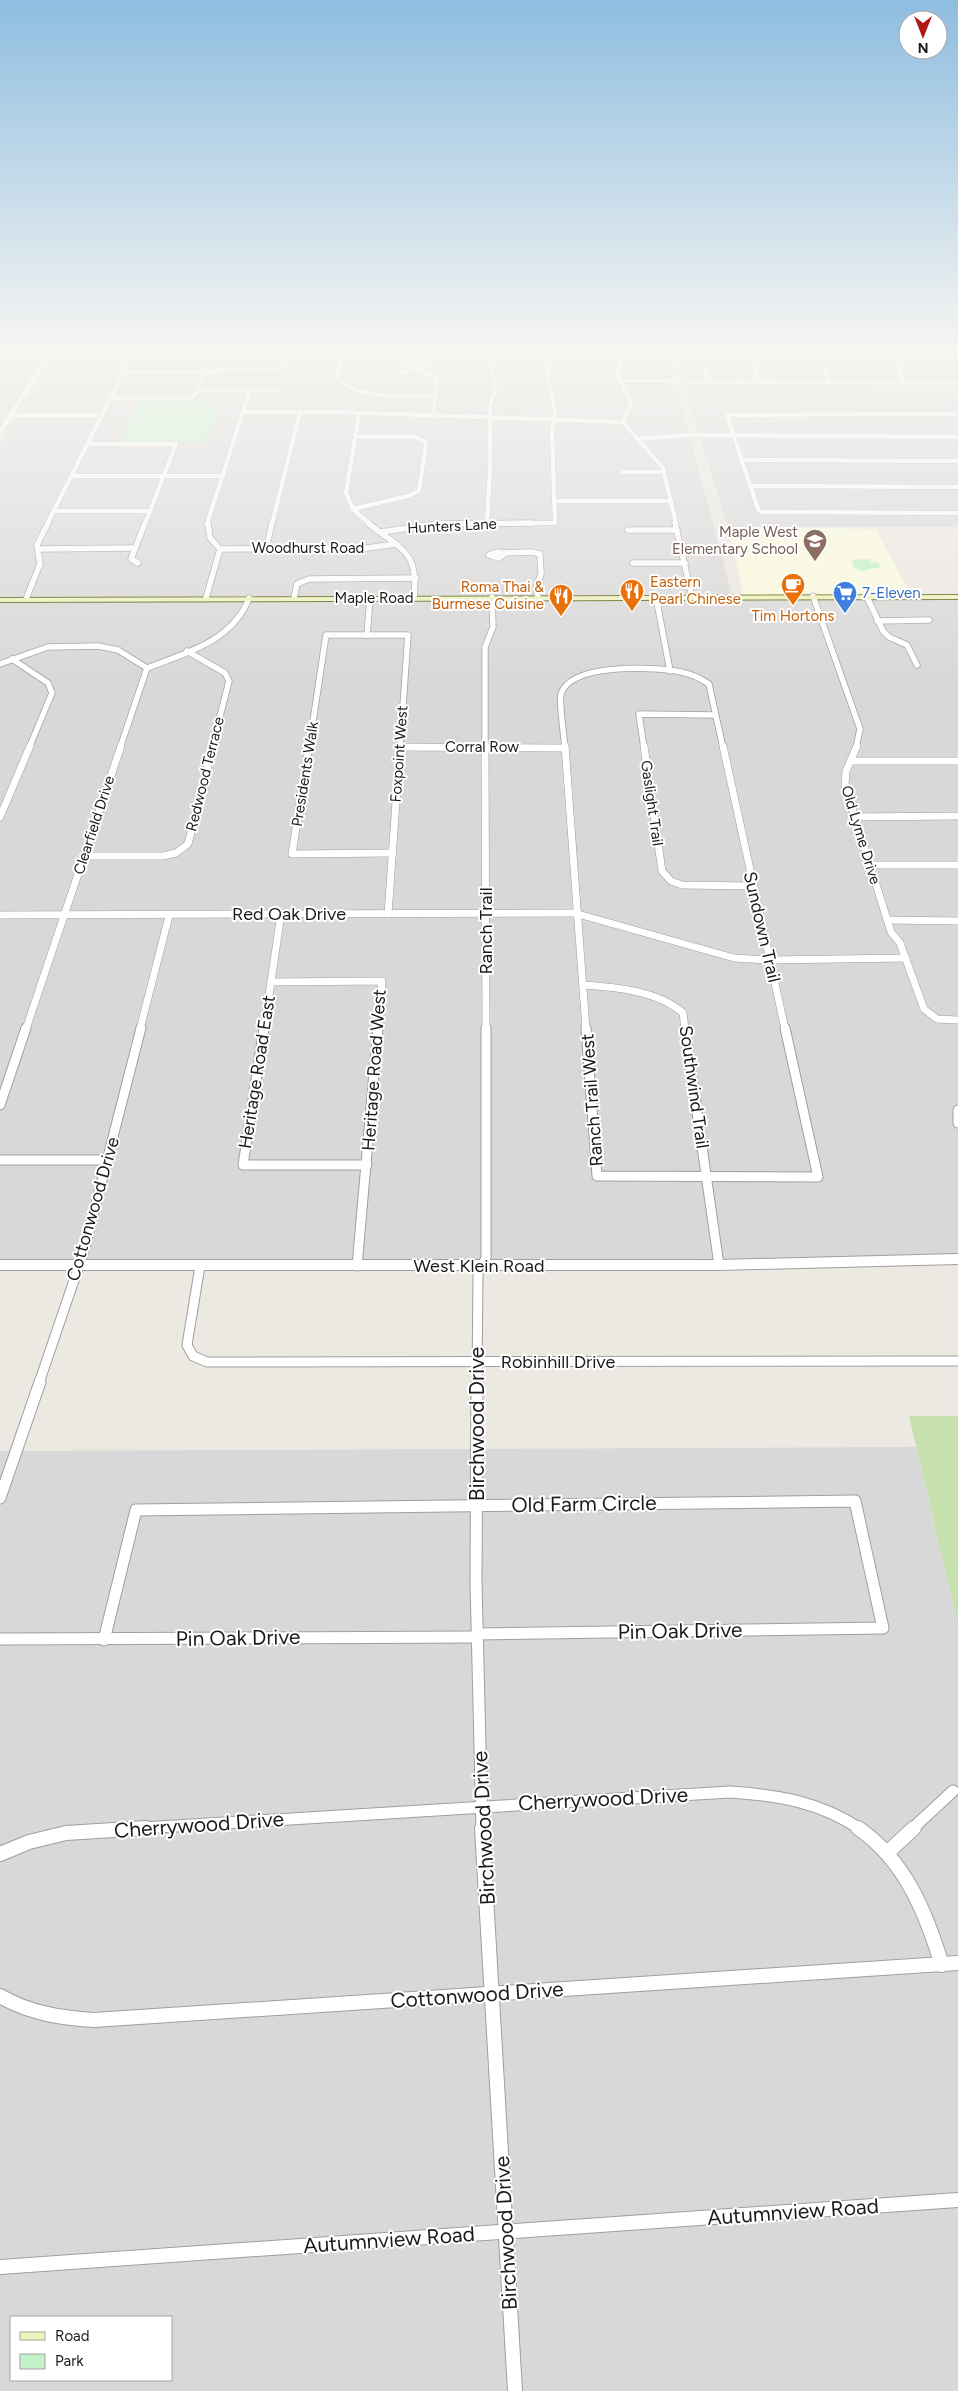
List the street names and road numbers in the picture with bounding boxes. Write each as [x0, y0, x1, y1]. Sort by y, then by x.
street label: Hunters Lane [407, 515, 497, 537]
street label: Woodhurst Road [252, 539, 364, 557]
street label: Maple Road [335, 589, 413, 607]
street label: Foxpoint West [387, 705, 411, 803]
street label: Redwood Terrace [182, 715, 228, 833]
street label: Presidents Walk [288, 719, 322, 828]
street label: Corral Row [445, 738, 519, 756]
street label: Gaslight Trail [637, 759, 667, 847]
street label: Clearfield Drive [70, 773, 118, 877]
street label: Old Lyme Drive [837, 783, 885, 887]
street label: Sundown Trail [739, 869, 785, 985]
street label: Ranch Trail [475, 887, 497, 975]
street label: Red Oak Drive [232, 903, 346, 925]
street label: Heritage Road West [357, 988, 391, 1151]
street label: Heritage Road East [234, 993, 280, 1150]
street label: Southwind Trail [674, 1024, 714, 1150]
street label: Ranch Trail West [576, 1033, 608, 1167]
street label: Cottonwood Drive [62, 1134, 124, 1284]
street label: West Klein Road [414, 1255, 544, 1277]
street label: Birchwood Drive [464, 1347, 489, 1501]
street label: Robinhill Drive [501, 1351, 616, 1373]
street label: Old Farm Circle [511, 1490, 657, 1517]
street label: Pin Oak Drive [617, 1617, 743, 1644]
street label: Pin Oak Drive [175, 1624, 301, 1651]
street label: Birchwood Drive [467, 1750, 500, 1906]
street label: Cherrywood Drive [517, 1782, 689, 1815]
street label: Cherrywood Drive [113, 1806, 285, 1843]
street label: Cottonwood Drive [390, 1976, 564, 2013]
street label: Birchwood Drive [489, 2155, 522, 2311]
street label: Autumnview Road [706, 2193, 880, 2230]
street label: Autumnview Road [302, 2221, 476, 2258]

